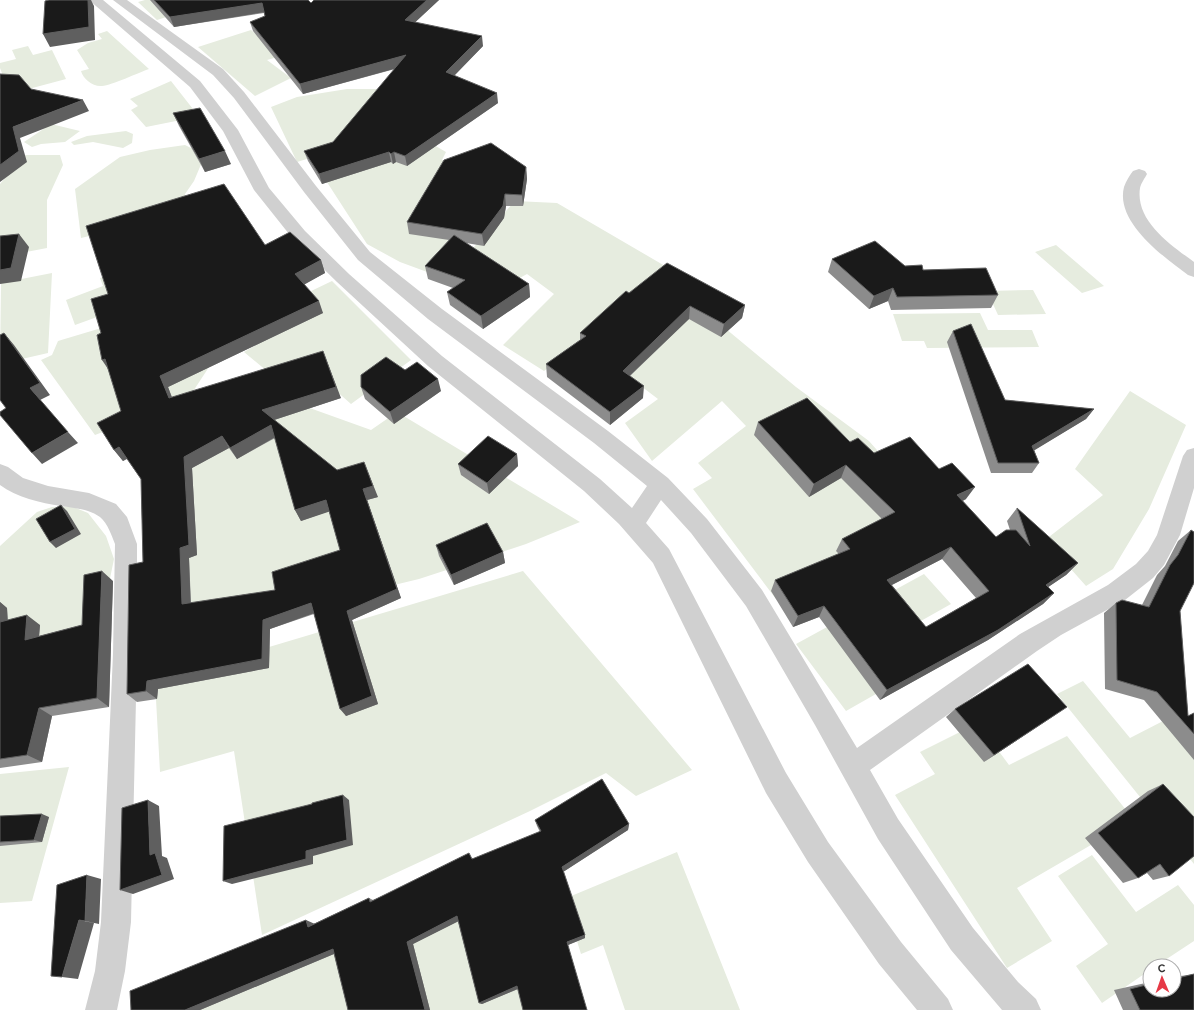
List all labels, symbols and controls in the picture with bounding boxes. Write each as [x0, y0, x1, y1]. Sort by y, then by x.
north arrow [1142, 958, 1182, 998]
text: С [1158, 962, 1166, 975]

